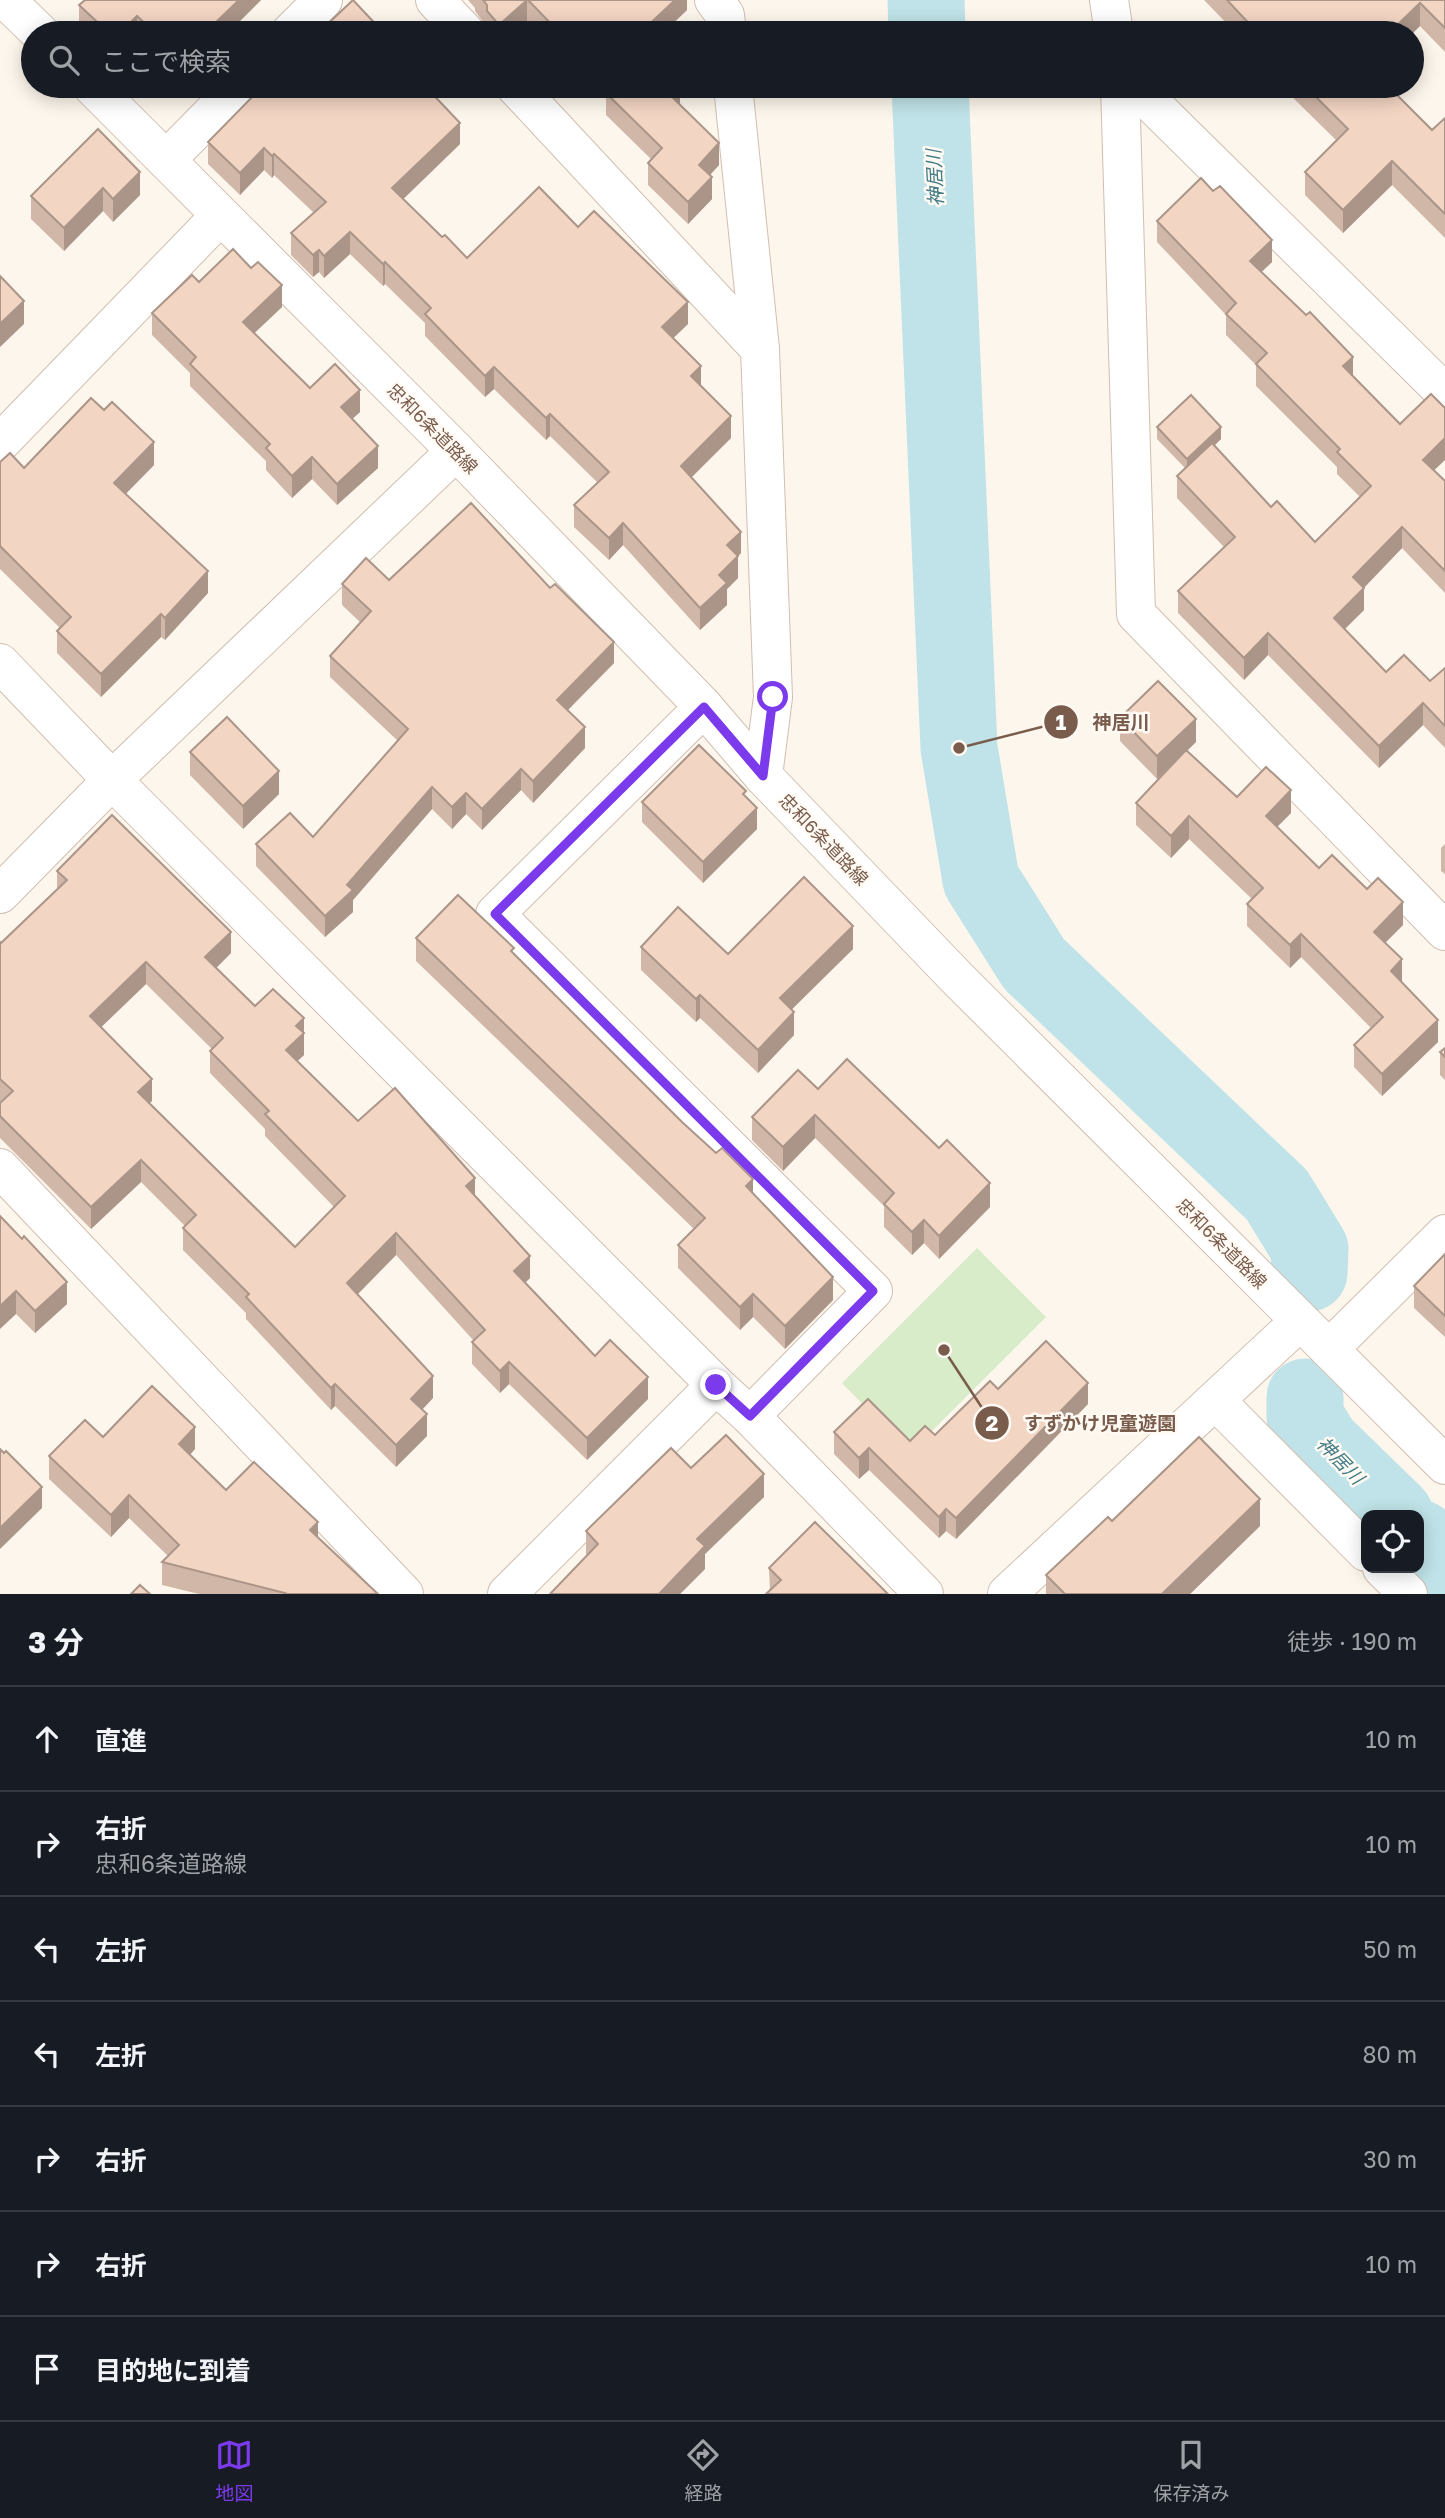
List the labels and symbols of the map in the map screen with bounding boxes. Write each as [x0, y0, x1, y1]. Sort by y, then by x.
water label: 神居川 [921, 147, 947, 207]
street label: 忠和6条道路線 [383, 378, 483, 478]
route start [757, 681, 788, 712]
callout: 神居川 [1043, 702, 1163, 742]
text: 1 [1056, 709, 1067, 735]
text: 神居川 [1092, 710, 1150, 733]
street label: 忠和6条道路線 [775, 789, 873, 889]
street label: 忠和6条道路線 [1172, 1193, 1272, 1293]
route end [700, 1369, 731, 1400]
callout: すずかけ児童遊園 [975, 1403, 1190, 1443]
text: 2 [986, 1410, 999, 1436]
text: すずかけ児童遊園 [1024, 1411, 1176, 1434]
water label: 神居川 [1313, 1432, 1370, 1490]

